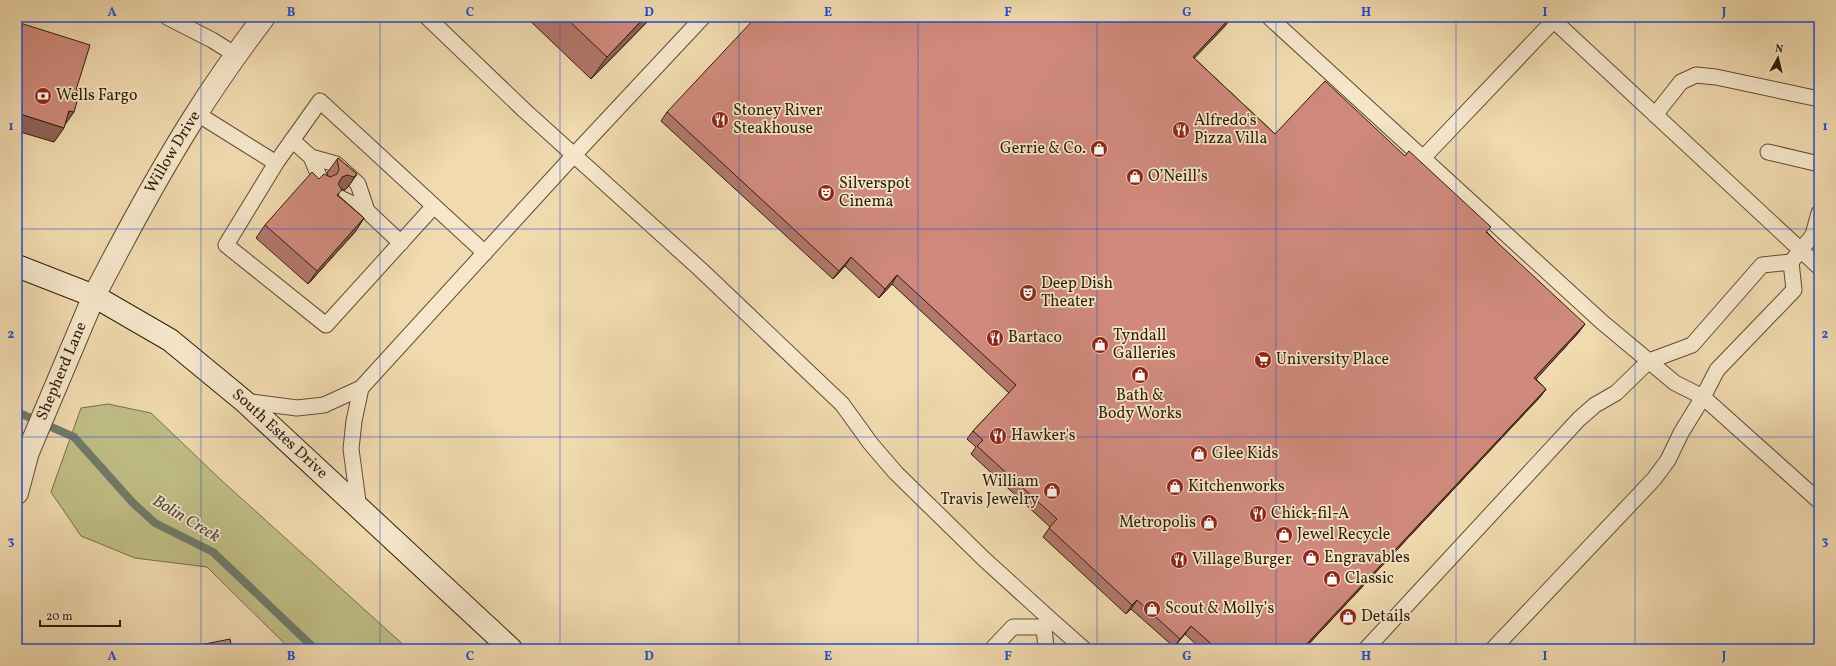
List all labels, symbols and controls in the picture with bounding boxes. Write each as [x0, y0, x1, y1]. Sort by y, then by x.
text: A [107, 4, 117, 22]
text: B [287, 4, 296, 22]
text: C [466, 4, 474, 22]
text: D [644, 4, 654, 22]
text: E [824, 4, 832, 22]
text: F [1004, 4, 1012, 22]
text: G [1182, 4, 1192, 22]
text: H [1361, 4, 1371, 22]
text: I [1543, 4, 1548, 22]
text: J [1721, 4, 1727, 22]
north arrow [1758, 38, 1798, 78]
text: N [1774, 42, 1784, 58]
place label: Wells Fargo [56, 85, 138, 107]
bank icon: Wells Fargo [33, 86, 53, 106]
place label: Stoney River Steakhouse [733, 100, 823, 140]
street label: Willow Drive [140, 107, 206, 198]
restaurant icon: Stoney River Steakhouse [710, 110, 730, 130]
place label: Alfredo's Pizza Villa [1194, 110, 1267, 150]
text: 1 [8, 118, 14, 136]
text: 1 [1822, 118, 1828, 136]
restaurant icon: Alfredo's Pizza Villa [1171, 120, 1191, 140]
place label: Gerrie & Co. [1000, 138, 1086, 160]
shop icon: Gerrie & Co. [1089, 139, 1109, 159]
place label: O’Neill’s [1148, 166, 1208, 188]
shop icon: O’Neill’s [1125, 167, 1145, 187]
place label: Silverspot Cinema [839, 173, 911, 213]
theatre icon: Silverspot Cinema [816, 183, 836, 203]
place label: Deep Dish Theater [1041, 273, 1113, 313]
theatre icon: Deep Dish Theater [1018, 283, 1038, 303]
street label: Shepherd Lane [31, 319, 93, 424]
place label: Tyndall Galleries [1113, 325, 1176, 365]
text: 2 [8, 326, 15, 344]
text: 2 [1822, 326, 1829, 344]
place label: Bartaco [1008, 327, 1062, 349]
restaurant icon: Bartaco [985, 328, 1005, 348]
shop icon: Tyndall Galleries [1090, 335, 1110, 355]
place label: University Place [1276, 349, 1389, 371]
supermarket icon: University Place [1253, 350, 1273, 370]
shop icon: Bath & Body Works [1130, 365, 1150, 385]
street label: South Estes Drive [227, 384, 332, 484]
place label: Bath & Body Works [1098, 385, 1182, 425]
place label: Hawker's [1011, 425, 1076, 447]
restaurant icon: Hawker's [988, 426, 1008, 446]
place label: Glee Kids [1212, 443, 1279, 465]
shop icon: Glee Kids [1189, 444, 1209, 464]
place label: William Travis Jewelry [940, 471, 1039, 511]
place label: Kitchenworks [1188, 476, 1285, 498]
shop icon: Kitchenworks [1165, 477, 1185, 497]
shop icon: William Travis Jewelry [1042, 481, 1062, 501]
water label: Bolin Creek [148, 490, 224, 548]
place label: Chick-fil-A [1271, 503, 1349, 525]
restaurant icon: Chick-fil-A [1248, 504, 1268, 524]
place label: Metropolis [1119, 512, 1196, 534]
shop icon: Metropolis [1199, 513, 1219, 533]
place label: Jewel Recycle [1297, 524, 1390, 546]
shop icon: Jewel Recycle [1274, 525, 1294, 545]
text: 3 [8, 533, 15, 551]
text: 3 [1822, 533, 1829, 551]
place label: Engravables [1324, 547, 1410, 569]
shop icon: Engravables [1301, 548, 1321, 568]
place label: Village Burger [1192, 549, 1292, 571]
restaurant icon: Village Burger [1169, 550, 1189, 570]
place label: Classic [1345, 568, 1394, 590]
shop icon: Classic [1322, 569, 1342, 589]
place label: Scout & Molly’s [1165, 598, 1274, 620]
shop icon: Scout & Molly’s [1142, 599, 1162, 619]
scale bar [40, 602, 120, 628]
place label: Details [1361, 606, 1410, 628]
shop icon: Details [1338, 607, 1358, 627]
text: 20 m [46, 609, 73, 625]
text: A [107, 648, 117, 666]
text: B [287, 648, 296, 666]
text: C [466, 648, 474, 666]
text: D [644, 648, 654, 666]
text: E [824, 648, 832, 666]
text: F [1004, 648, 1012, 666]
text: G [1182, 648, 1192, 666]
text: H [1361, 648, 1371, 666]
text: I [1543, 648, 1548, 666]
text: J [1721, 648, 1727, 666]

